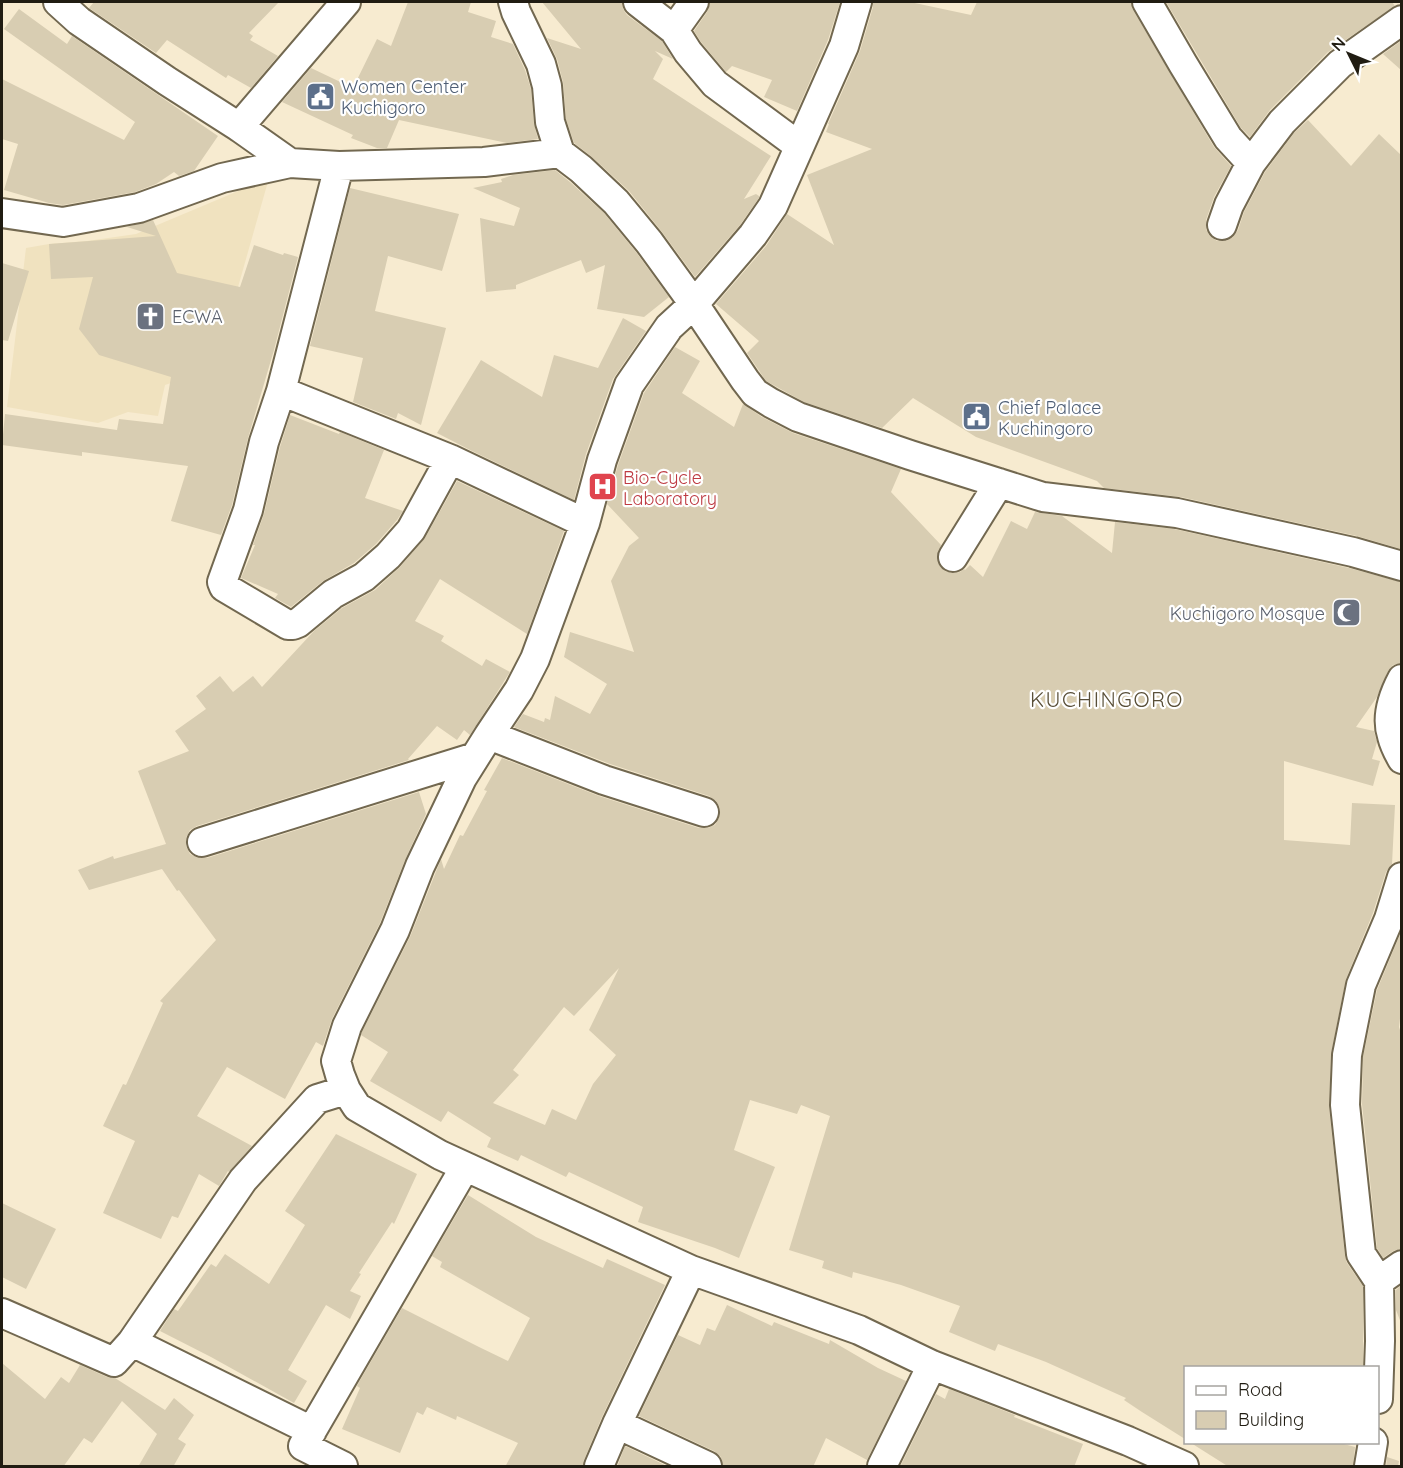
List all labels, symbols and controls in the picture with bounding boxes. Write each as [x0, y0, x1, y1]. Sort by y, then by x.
north arrow [1319, 24, 1379, 84]
text: N [1327, 33, 1349, 55]
place label: Women Center Kuchigoro [341, 75, 466, 119]
public building icon: Women Center Kuchigoro [304, 80, 336, 112]
church icon: ECWA [135, 300, 167, 332]
place label: ECWA [172, 305, 223, 328]
place label: Chief Palace Kuchingoro [998, 396, 1101, 440]
public building icon: Chief Palace Kuchingoro [961, 401, 993, 433]
place label: Bio-Cycle Laboratory [623, 466, 717, 510]
hospital icon: Bio-Cycle Laboratory [586, 471, 618, 503]
mosque icon: Kuchigoro Mosque [1330, 597, 1362, 629]
place label: Kuchigoro Mosque [1170, 602, 1325, 625]
district label: KUCHINGORO [1030, 686, 1184, 712]
legend [1184, 1366, 1379, 1444]
text: Road [1238, 1378, 1283, 1401]
text: Building [1238, 1408, 1304, 1431]

